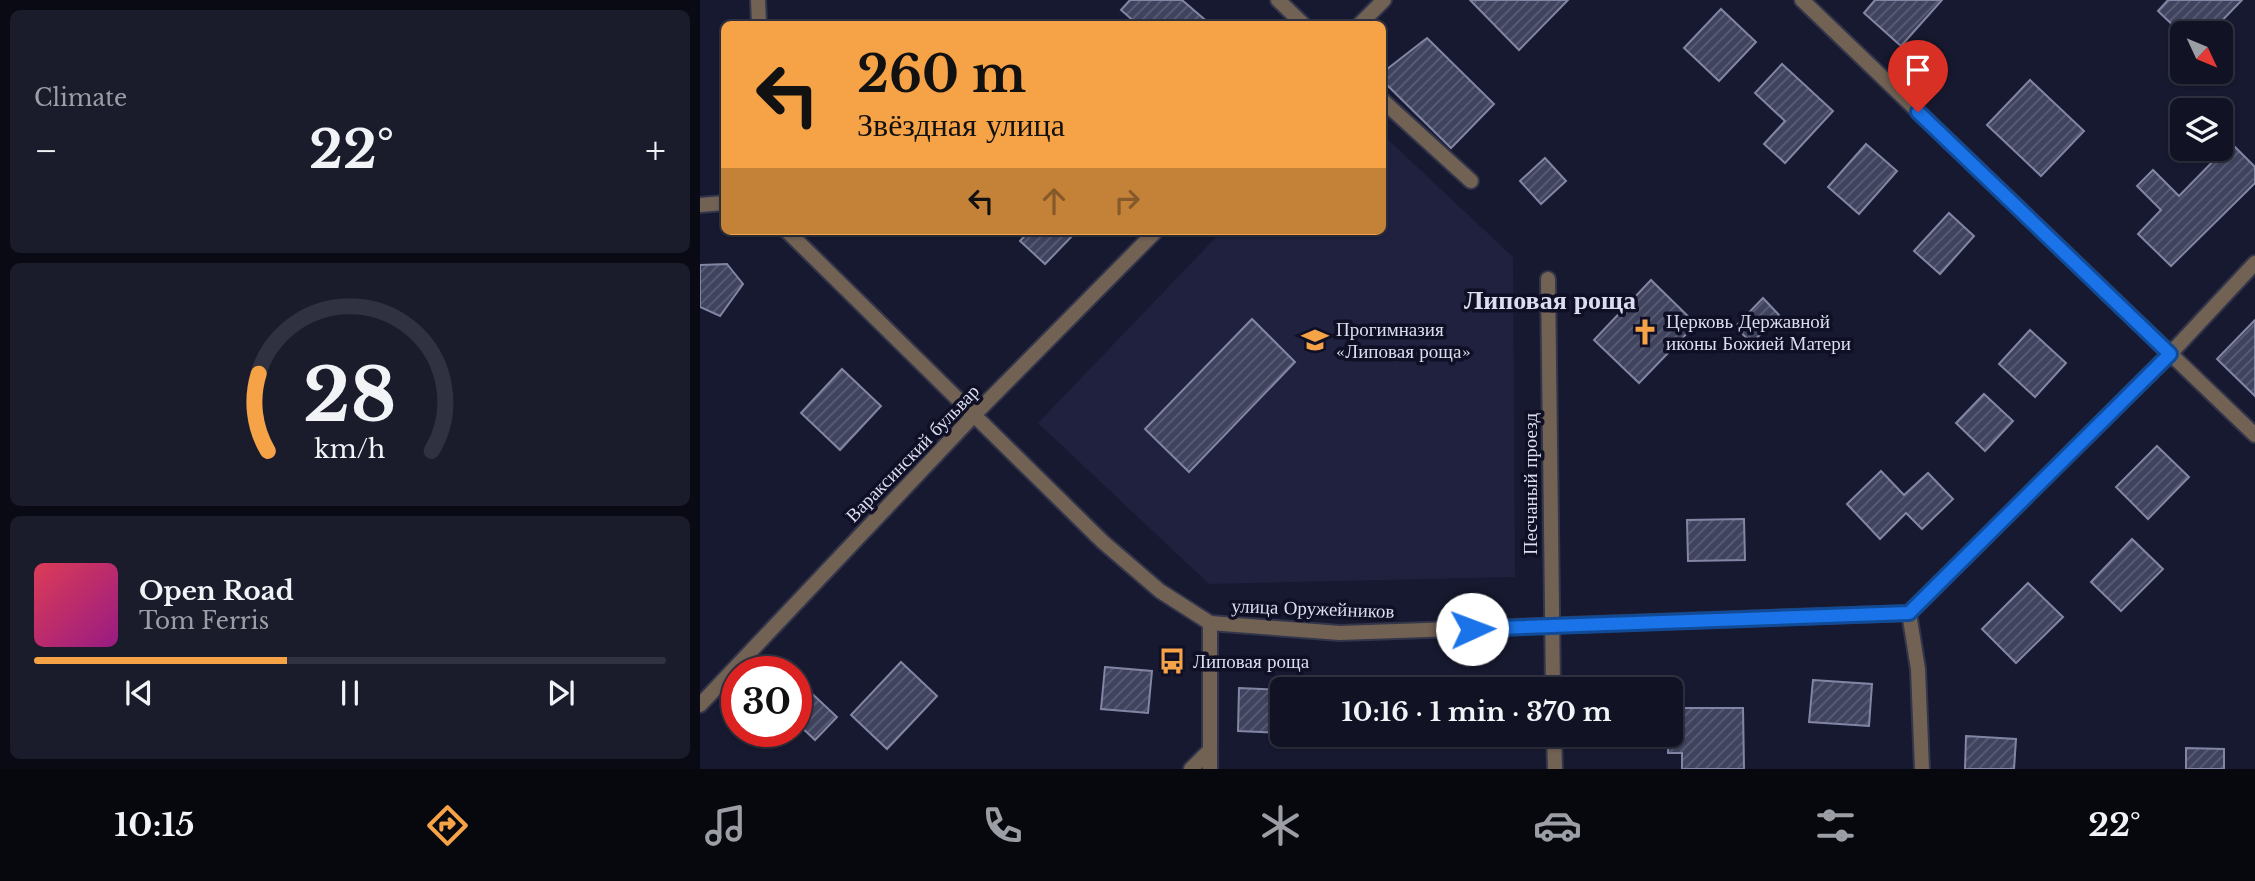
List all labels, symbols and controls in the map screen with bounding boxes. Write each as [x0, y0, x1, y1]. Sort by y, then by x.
north arrow [2170, 21, 2233, 84]
map controls [2170, 21, 2233, 161]
pin [1888, 40, 1948, 112]
text: 260 m [857, 44, 1026, 105]
icon: left [742, 49, 833, 140]
icon: arrive [1899, 51, 1937, 89]
text: Climate [34, 84, 127, 112]
button: layers [2170, 98, 2233, 161]
text: Звёздная улица [857, 105, 1065, 145]
text: 22° [309, 118, 394, 182]
text: − [34, 127, 58, 174]
text: + [645, 127, 666, 174]
icon: left [962, 182, 1000, 220]
icon: ahead [1035, 182, 1073, 220]
icon: right [1108, 182, 1146, 220]
district label: Липовая роща [1464, 284, 1636, 316]
place label: Церковь Державной иконы Божией Матери [1666, 310, 1851, 355]
church icon: Церковь Державной иконы Божией Матери [1630, 317, 1660, 347]
place label: Прогимназия «Липовая роща» [1336, 318, 1471, 363]
school or university icon: Прогимназия «Липовая роща» [1300, 325, 1330, 355]
text: 28 [303, 350, 397, 441]
street label: Вараксинский бульвар [841, 380, 984, 527]
street label: Песчаный проезд [1519, 413, 1542, 555]
text: km/h [315, 433, 385, 464]
text: Open Road [139, 575, 294, 607]
position arrow [1435, 592, 1509, 666]
street label: улица Оружейников [1231, 594, 1395, 623]
text: Tom Ferris [139, 607, 269, 635]
bus stop icon: Липовая роща [1157, 646, 1187, 676]
place label: Липовая роща [1193, 650, 1310, 673]
speed limit sign: 30 [721, 656, 812, 747]
icon: previous [120, 674, 158, 712]
icon: pause [331, 674, 369, 712]
icon: next [542, 674, 580, 712]
text: 10:16 · 1 min · 370 m [1341, 696, 1612, 728]
icon: directions [423, 801, 472, 850]
icon: music [701, 801, 750, 850]
icon: phone [978, 801, 1027, 850]
icon: climate [1256, 801, 1305, 850]
icon: car [1533, 801, 1582, 850]
icon: filters [1811, 801, 1860, 850]
text: 10:15 [114, 805, 194, 845]
text: 22° [2088, 805, 2141, 845]

